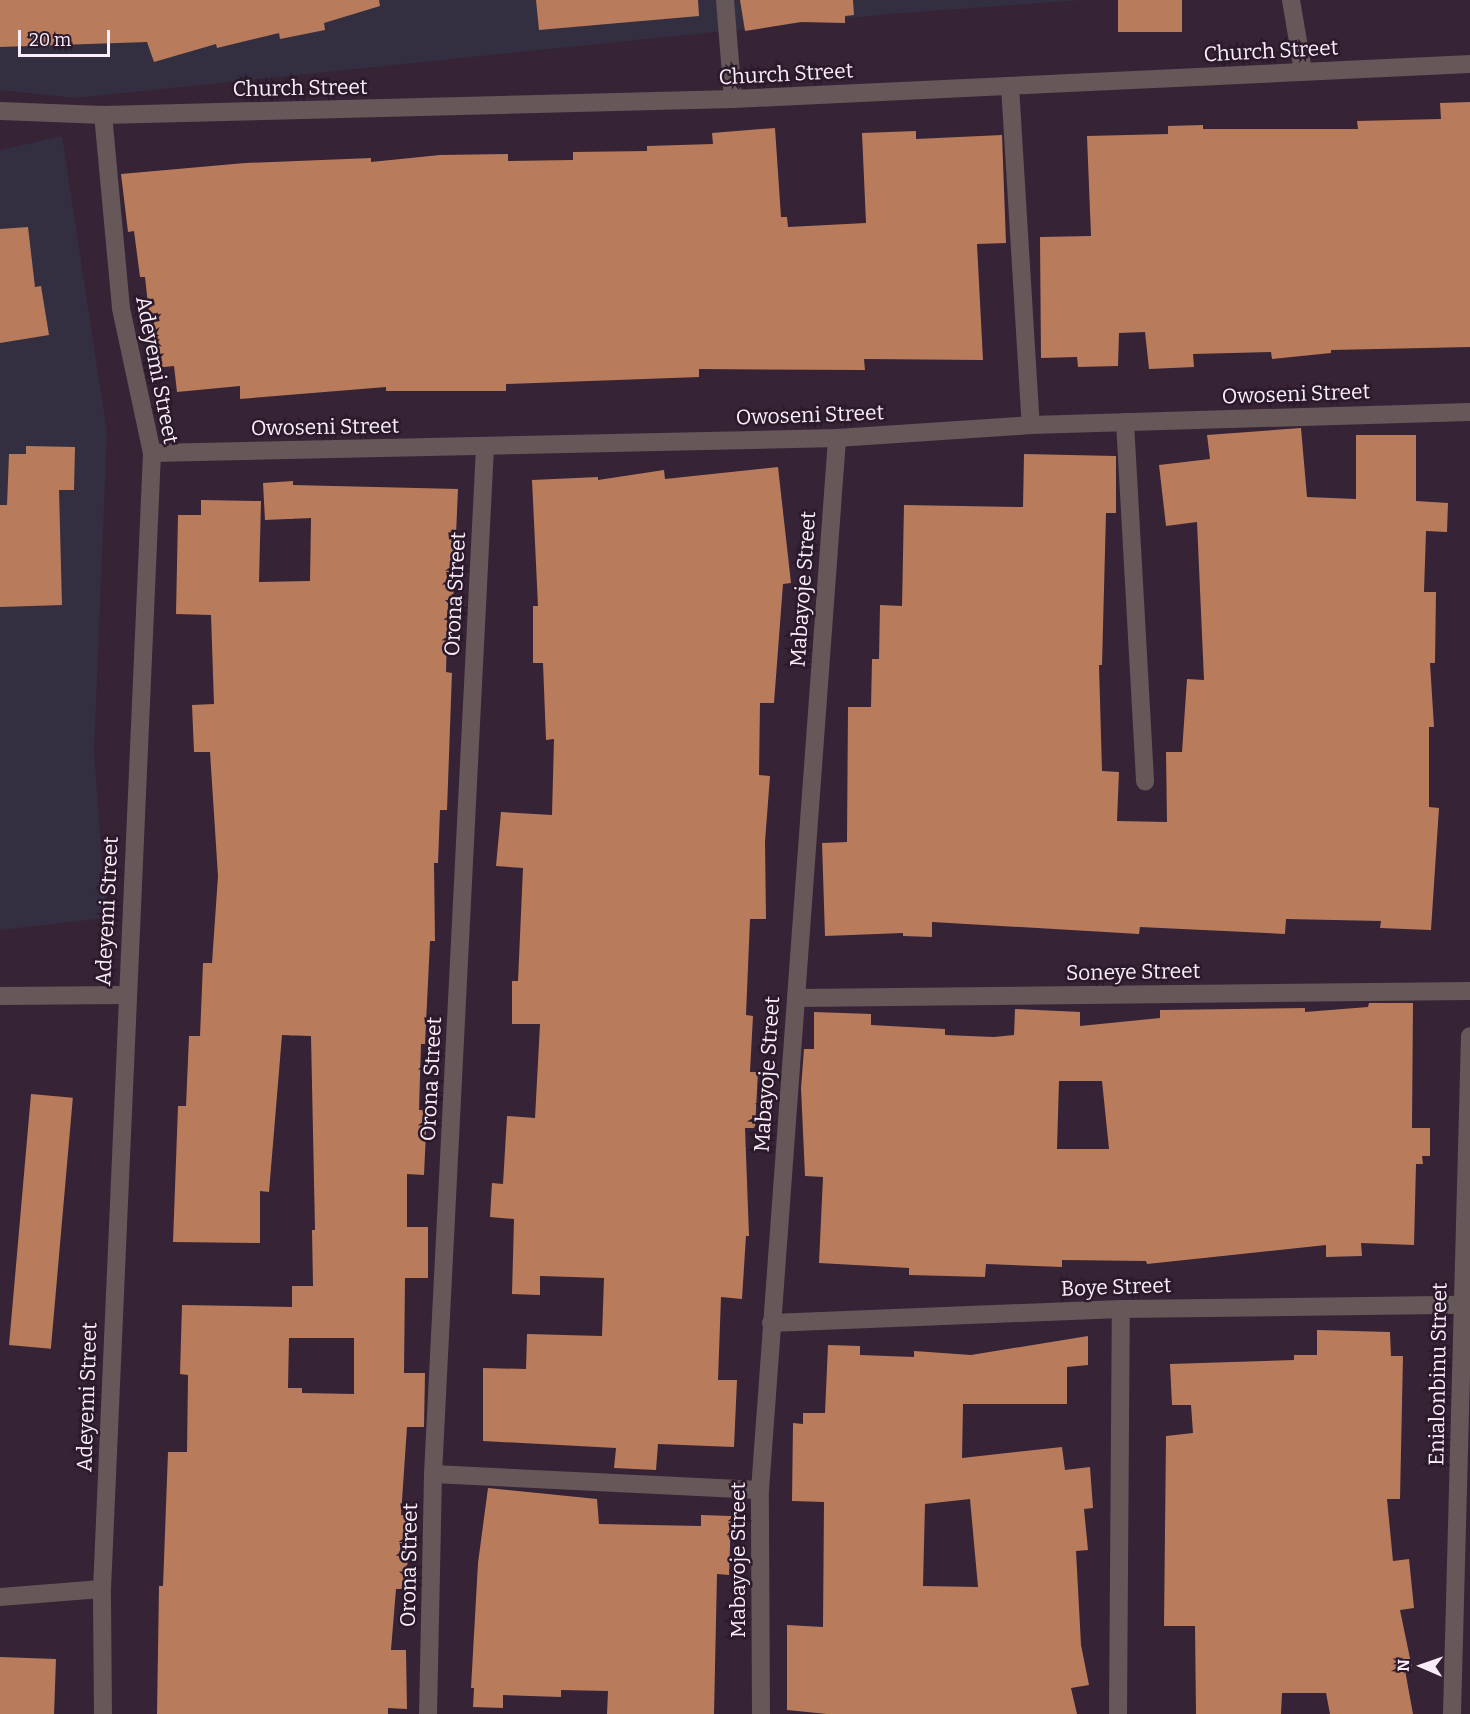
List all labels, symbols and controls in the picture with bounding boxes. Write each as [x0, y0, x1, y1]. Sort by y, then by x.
scale bar [21, 18, 112, 56]
text: 20 m [29, 29, 71, 51]
street label: Church Street [1203, 35, 1339, 67]
street label: Church Street [718, 58, 854, 90]
street label: Church Street [232, 74, 368, 102]
street label: Adeyemi Street [130, 294, 184, 446]
street label: Owoseni Street [1221, 379, 1371, 409]
street label: Owoseni Street [735, 400, 885, 430]
street label: Owoseni Street [251, 413, 399, 441]
street label: Mabayoje Street [785, 510, 821, 668]
street label: Orona Street [439, 531, 471, 657]
street label: Adeyemi Street [90, 836, 124, 986]
street label: Soneye Street [1066, 958, 1200, 986]
street label: Mabayoje Street [749, 995, 785, 1153]
street label: Orona Street [415, 1016, 447, 1142]
street label: Boye Street [1060, 1272, 1172, 1302]
street label: Enialonbinu Street [1424, 1282, 1452, 1466]
street label: Adeyemi Street [72, 1322, 102, 1472]
street label: Mabayoje Street [725, 1482, 751, 1638]
street label: Orona Street [395, 1503, 423, 1627]
north arrow [1392, 1636, 1452, 1696]
text: N [1394, 1659, 1413, 1672]

